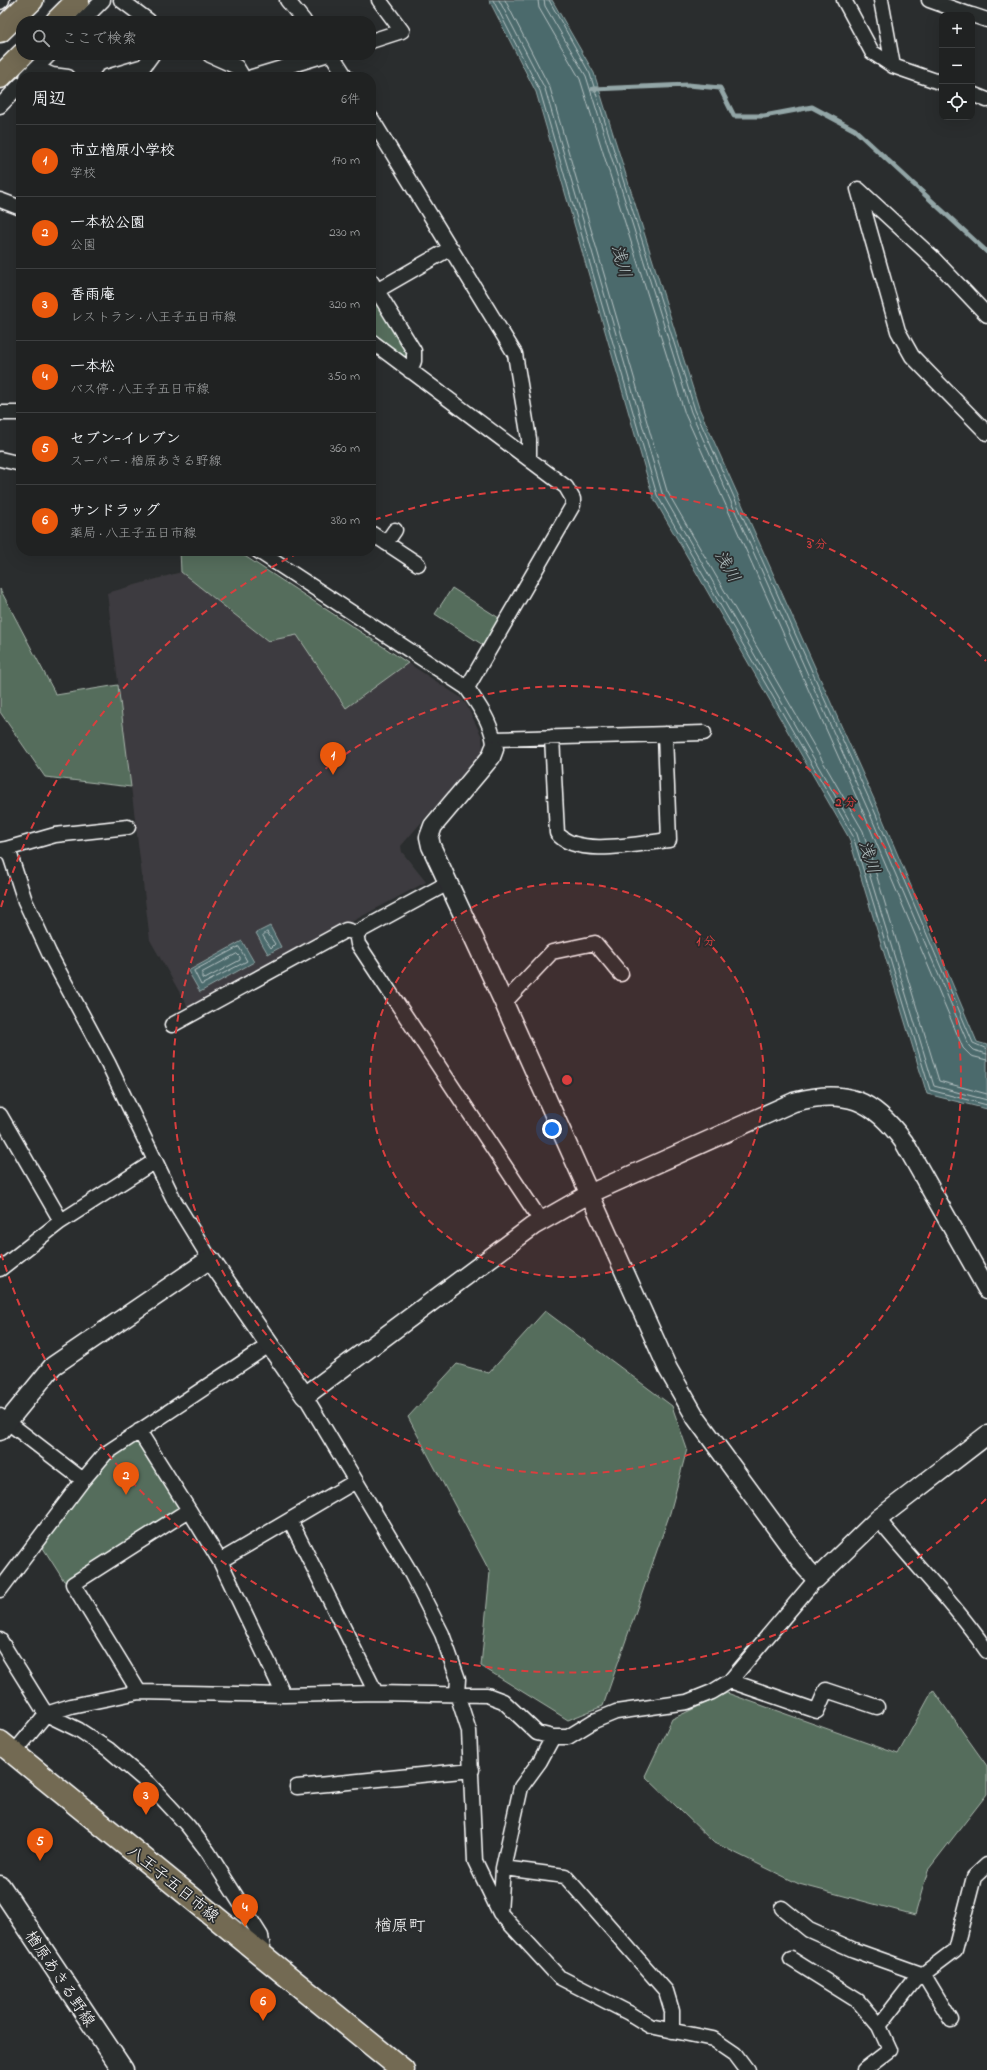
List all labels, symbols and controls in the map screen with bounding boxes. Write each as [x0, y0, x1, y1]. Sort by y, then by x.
map controls [939, 12, 975, 120]
button: + [939, 12, 975, 48]
search box [16, 16, 376, 60]
icon: search [30, 27, 52, 49]
text: ここで検索 [62, 28, 137, 50]
button: − [939, 48, 975, 84]
button: locate [939, 84, 975, 120]
text: 周辺 [32, 87, 66, 112]
text: 6件 [341, 90, 360, 109]
text: 市立楢原小学校 [70, 140, 175, 162]
text: 1 [43, 151, 47, 170]
text: 170 m [332, 151, 360, 170]
text: 学校 [70, 164, 96, 183]
text: 一本松公園 [70, 212, 145, 234]
text: 2 [42, 223, 48, 242]
text: 230 m [329, 223, 360, 242]
text: 公園 [70, 236, 96, 255]
water label: 浅川 [604, 242, 637, 281]
text: 香雨庵 [70, 284, 115, 306]
text: 3 [42, 295, 48, 314]
text: 320 m [329, 295, 360, 314]
text: レストラン · 八王子五日市線 [70, 308, 236, 327]
text: 一本松 [70, 356, 115, 378]
text: 4 [42, 367, 48, 386]
text: 350 m [328, 367, 360, 386]
text: バス停 · 八王子五日市線 [70, 380, 209, 399]
text: セブン-イレブン [70, 428, 181, 450]
text: 5 [41, 439, 49, 458]
text: 360 m [330, 439, 360, 458]
text: スーパー · 楢原あきる野線 [70, 452, 222, 471]
text: サンドラッグ [70, 500, 160, 522]
text: 6 [42, 511, 48, 530]
text: 380 m [331, 511, 360, 530]
text: 薬局 · 八王子五日市線 [70, 524, 196, 543]
text: 3 分 [806, 536, 827, 554]
water label: 浅川 [707, 546, 746, 588]
pin: 1 [320, 742, 346, 775]
text: 2 分 [835, 794, 856, 812]
water label: 浅川 [851, 837, 886, 877]
text: 1 分 [697, 933, 715, 951]
centre of rings [560, 1073, 574, 1087]
your location [542, 1119, 562, 1139]
pin: 2 [113, 1462, 139, 1495]
pin: 3 [133, 1782, 159, 1815]
pin: 5 [27, 1828, 53, 1861]
street label: 八王子五日市線 [122, 1840, 224, 1929]
pin: 4 [232, 1894, 258, 1927]
district label: 楢原町 [375, 1914, 426, 1939]
street label: 楢原あきる野線 [18, 1926, 101, 2032]
pin: 6 [250, 1988, 276, 2021]

